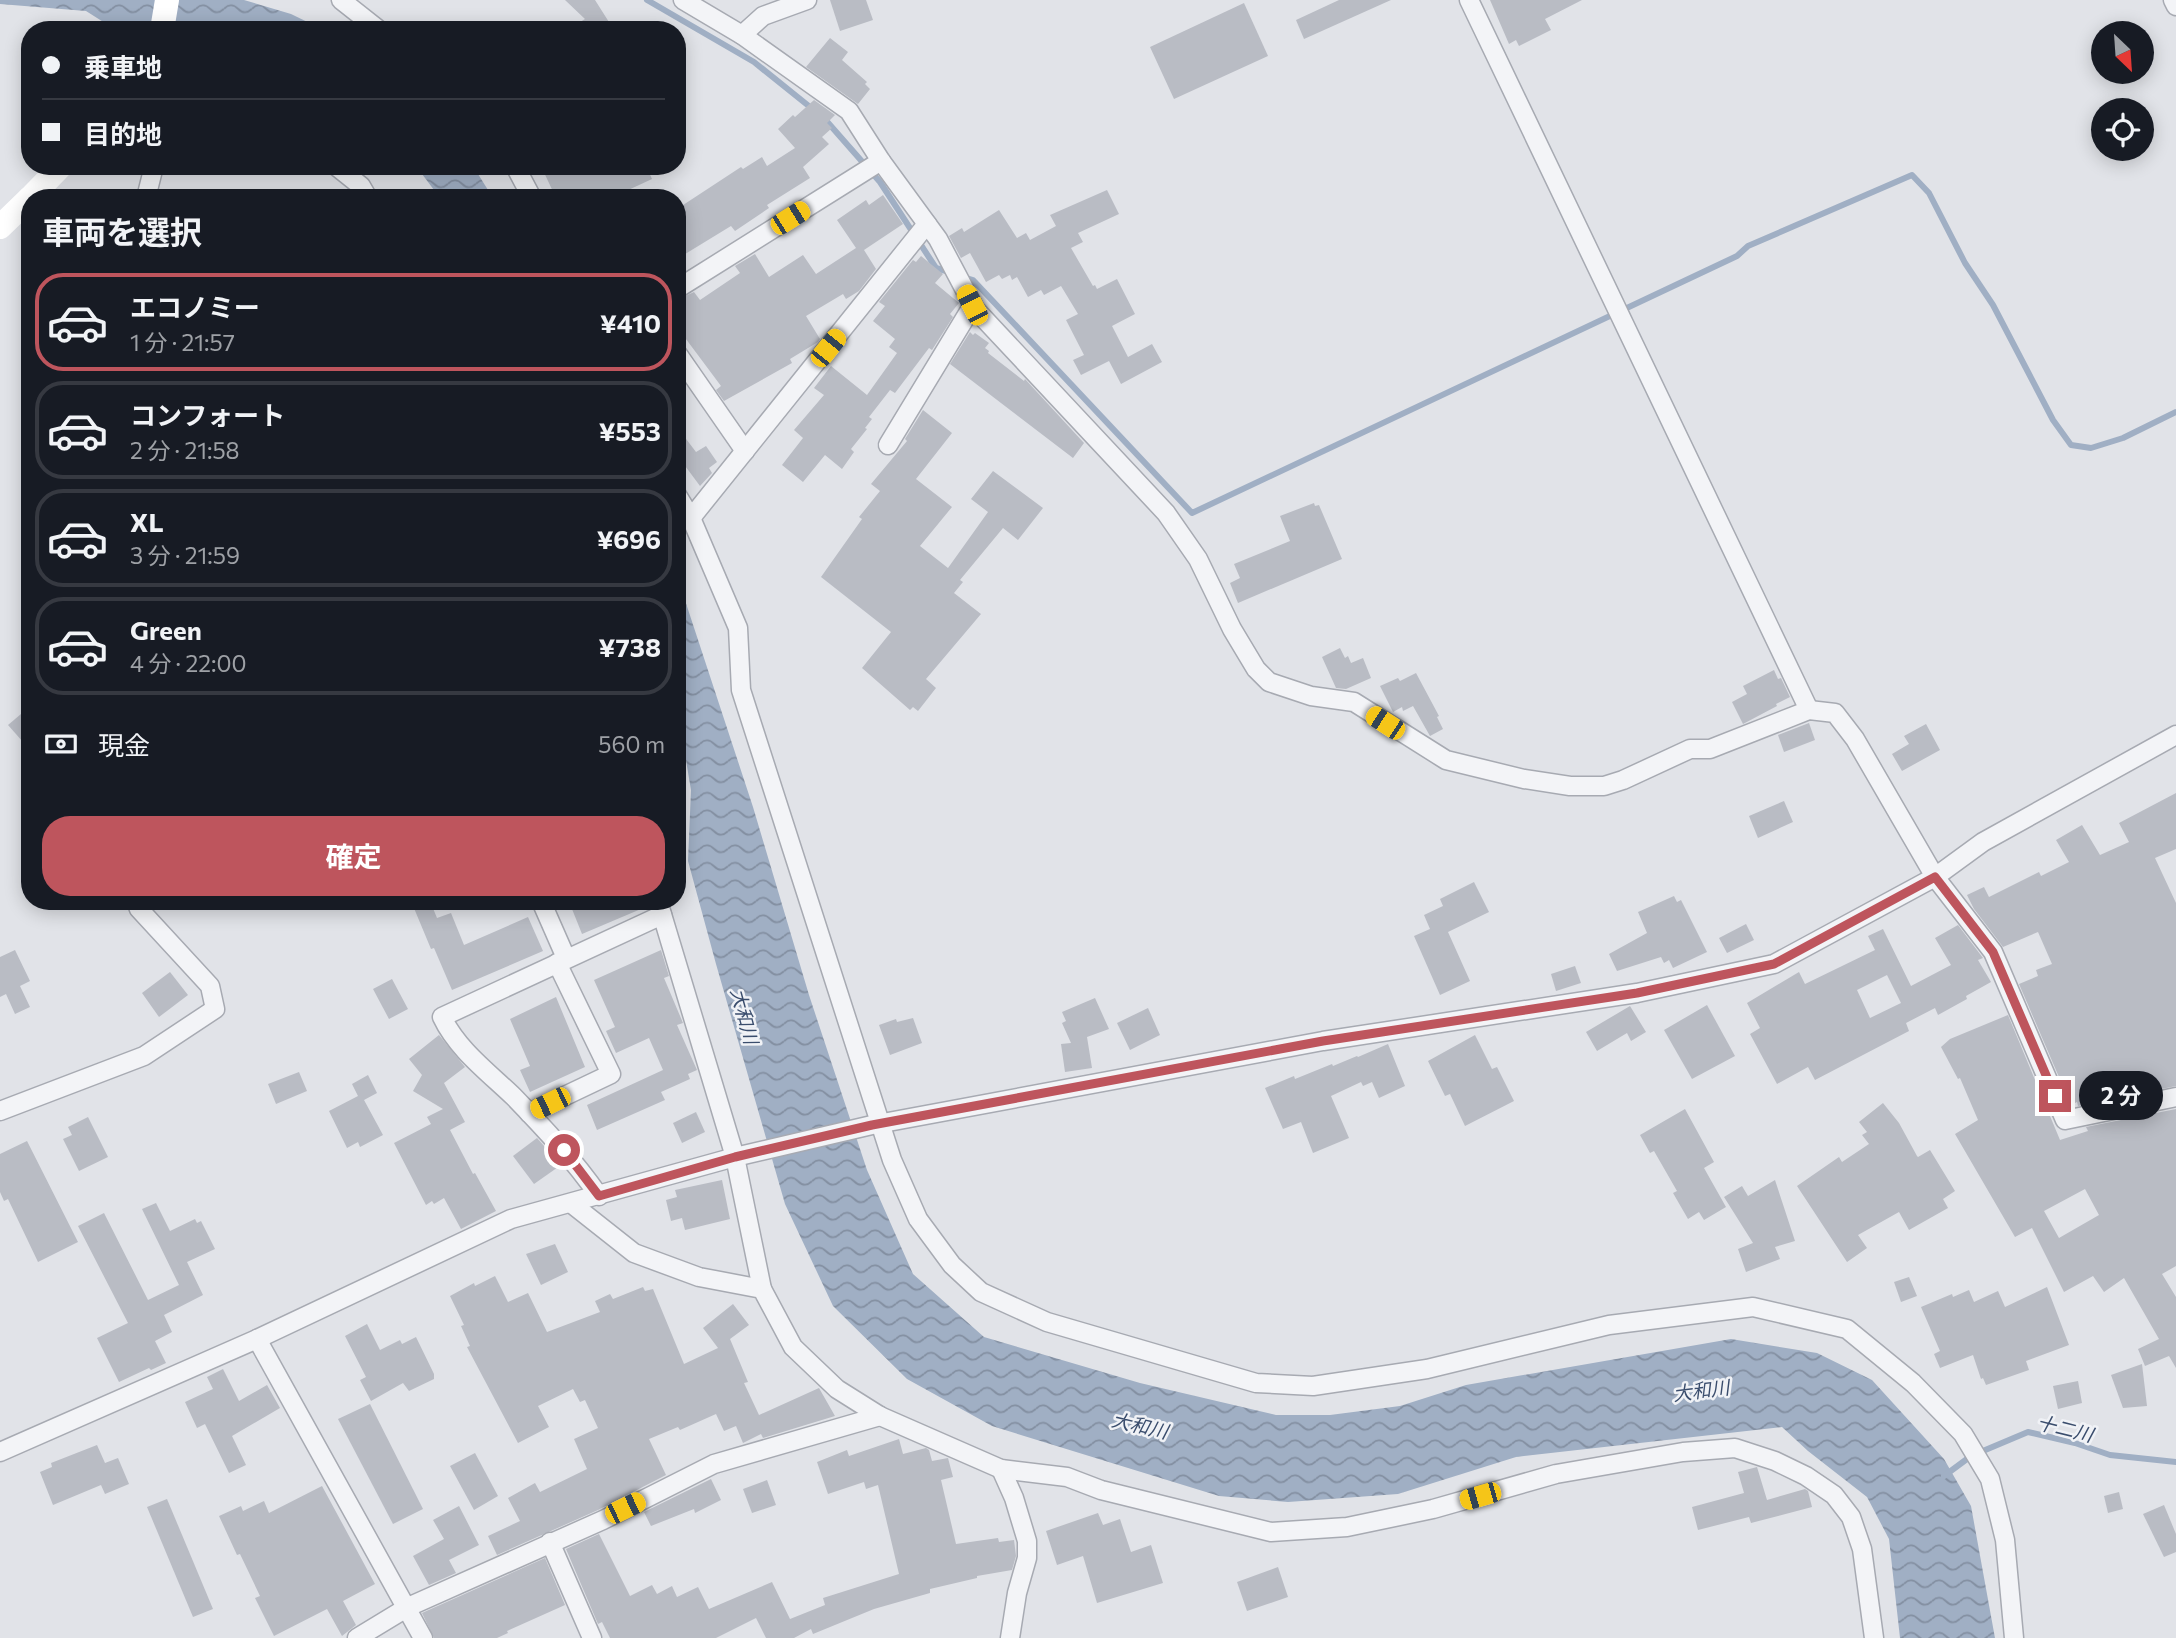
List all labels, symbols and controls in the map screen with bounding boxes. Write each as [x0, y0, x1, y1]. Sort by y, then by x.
north arrow [2091, 21, 2154, 84]
map controls [2091, 21, 2154, 161]
text: 乗車地 [84, 51, 162, 82]
button: locate [2091, 98, 2154, 161]
text: 目的地 [84, 118, 162, 149]
car [767, 198, 814, 238]
text: 車両を選択 [42, 211, 202, 251]
car [954, 282, 991, 328]
icon: car [46, 291, 109, 354]
text: エコノミー [130, 291, 260, 322]
text: ¥410 [600, 307, 661, 338]
car [807, 325, 850, 371]
text: 1 分 · 21:57 [130, 328, 235, 356]
icon: car [46, 399, 109, 462]
text: コンフォート [130, 399, 285, 430]
text: ¥553 [599, 415, 661, 446]
text: 2 分 · 21:58 [130, 436, 240, 464]
text: XL [130, 506, 164, 537]
icon: car [46, 507, 109, 570]
text: ¥696 [597, 523, 661, 554]
text: 3 分 · 21:59 [130, 541, 240, 569]
text: Green [130, 614, 202, 645]
icon: car [46, 615, 109, 678]
text: ¥738 [599, 631, 661, 662]
text: 4 分 · 22:00 [130, 649, 246, 677]
car [1362, 703, 1409, 743]
icon: cash [42, 725, 80, 763]
text: 現金 [98, 729, 150, 760]
text: 560 m [598, 730, 665, 758]
button: 確定 [42, 816, 665, 896]
water label: 大和川 [727, 985, 764, 1048]
callout: 2 分 [2080, 1072, 2164, 1120]
route end [2039, 1080, 2071, 1112]
text: 2 分 [2101, 1081, 2141, 1109]
car [527, 1084, 574, 1122]
route start [548, 1134, 580, 1166]
water label: 大和川 [1671, 1375, 1733, 1405]
water label: 大和川 [1110, 1407, 1172, 1443]
water label: 十二川 [2035, 1410, 2097, 1447]
car [1457, 1480, 1504, 1512]
car [602, 1489, 649, 1527]

